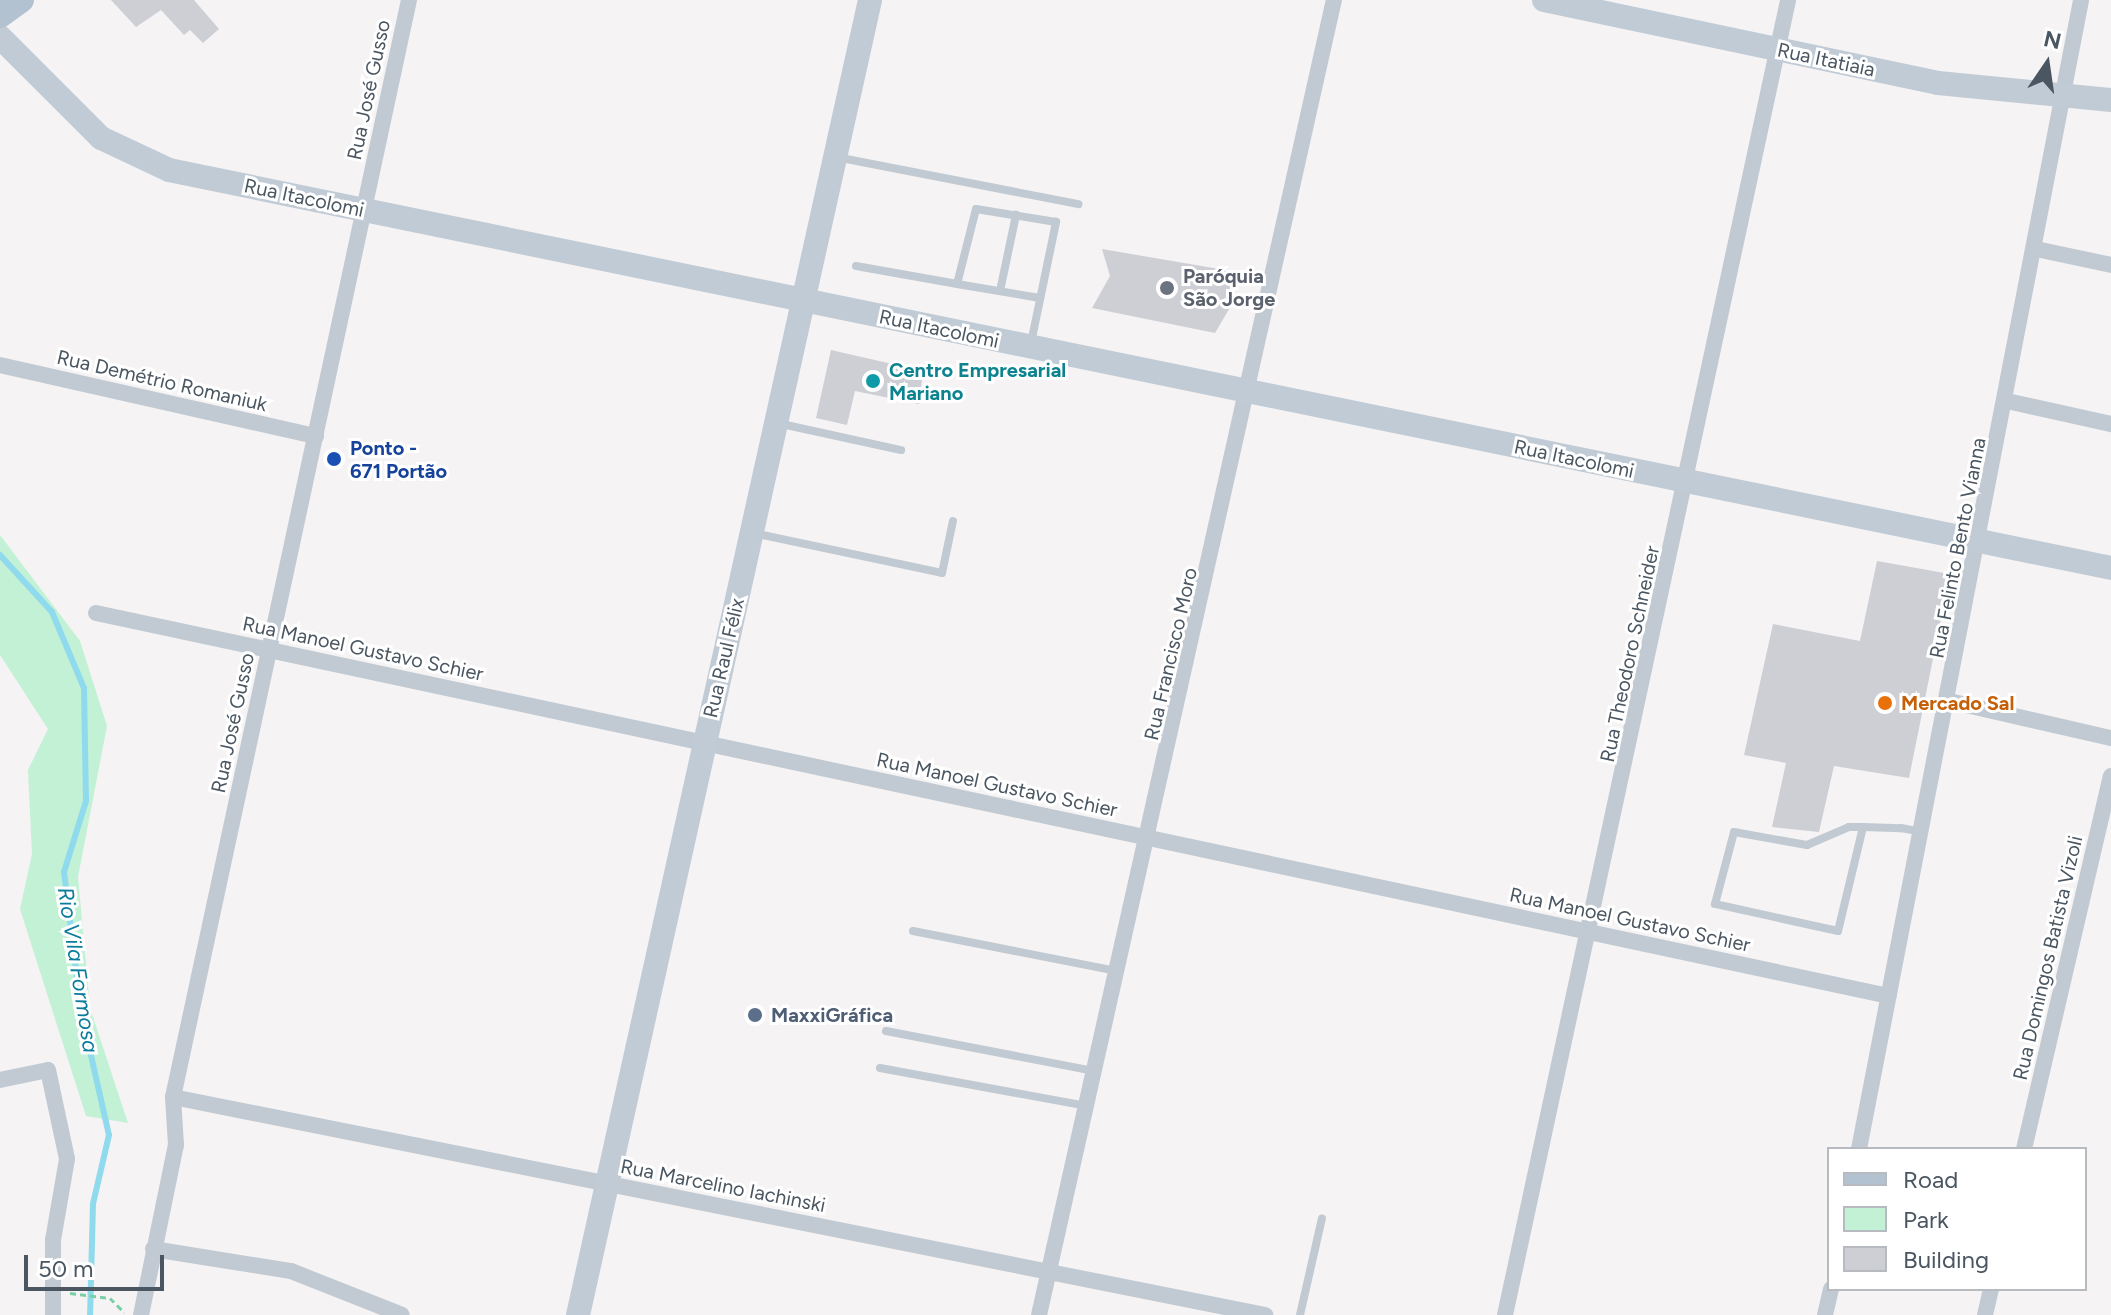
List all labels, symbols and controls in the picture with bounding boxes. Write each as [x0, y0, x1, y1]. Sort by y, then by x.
street label: Rua José Gusso [342, 18, 396, 162]
north arrow [2007, 24, 2087, 104]
text: N [2041, 25, 2064, 55]
street label: Rua Itatiaia [1775, 38, 1877, 82]
street label: Rua Itacolomi [242, 174, 366, 222]
place label: Paróquia São Jorge [1183, 264, 1275, 311]
marker: Paróquia São Jorge [1158, 279, 1176, 297]
street label: Rua Itacolomi [877, 305, 1001, 353]
street label: Rua Demétrio Romaniuk [55, 345, 269, 417]
place label: Centro Empresarial Mariano [889, 358, 1066, 405]
marker: Centro Empresarial Mariano [864, 372, 882, 390]
street label: Rua Itacolomi [1512, 435, 1636, 483]
place label: Ponto - 671 Portão [350, 436, 447, 483]
street label: Rua Felinto Bento Vianna [1925, 436, 1991, 660]
marker: Ponto - 671 Portão [325, 450, 343, 468]
street label: Rua Theodoro Schneider [1595, 544, 1665, 764]
street label: Rua Francisco Moro [1139, 565, 1203, 743]
street label: Rua Raul Félix [699, 596, 749, 720]
street label: Rua Manoel Gustavo Schier [240, 612, 486, 686]
street label: Rua José Gusso [206, 651, 260, 795]
place label: Mercado Sal [1901, 691, 2014, 715]
marker: Mercado Sal [1876, 694, 1894, 712]
street label: Rua Manoel Gustavo Schier [874, 748, 1120, 822]
street label: Rua Domingos Batista Vizoli [2008, 833, 2088, 1083]
street label: Rua Manoel Gustavo Schier [1507, 883, 1753, 957]
water label: Rio Vila Formosa [52, 885, 104, 1055]
place label: MaxxiGráfica [771, 1003, 893, 1027]
marker: MaxxiGráfica [746, 1006, 764, 1024]
legend [1827, 1147, 2087, 1291]
street label: Rua Marcelino Iachinski [619, 1154, 827, 1218]
text: Road [1903, 1165, 1958, 1194]
text: Park [1903, 1205, 1949, 1234]
scale bar [28, 1239, 168, 1289]
text: Building [1903, 1245, 1989, 1274]
text: 50 m [38, 1254, 94, 1283]

